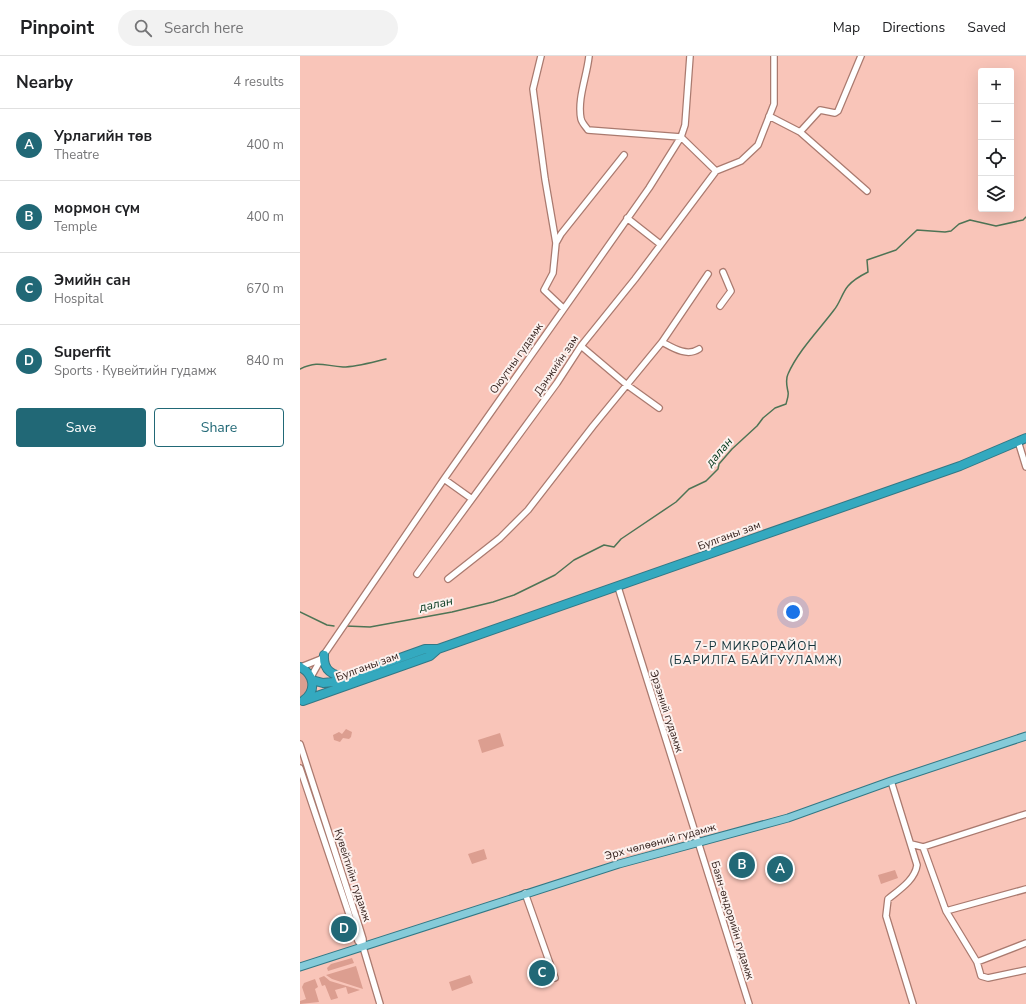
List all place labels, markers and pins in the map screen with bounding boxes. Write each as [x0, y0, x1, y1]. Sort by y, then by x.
pin: B [729, 850, 755, 880]
pin: A [767, 854, 793, 884]
pin: D [331, 914, 357, 944]
pin: C [529, 958, 555, 988]

